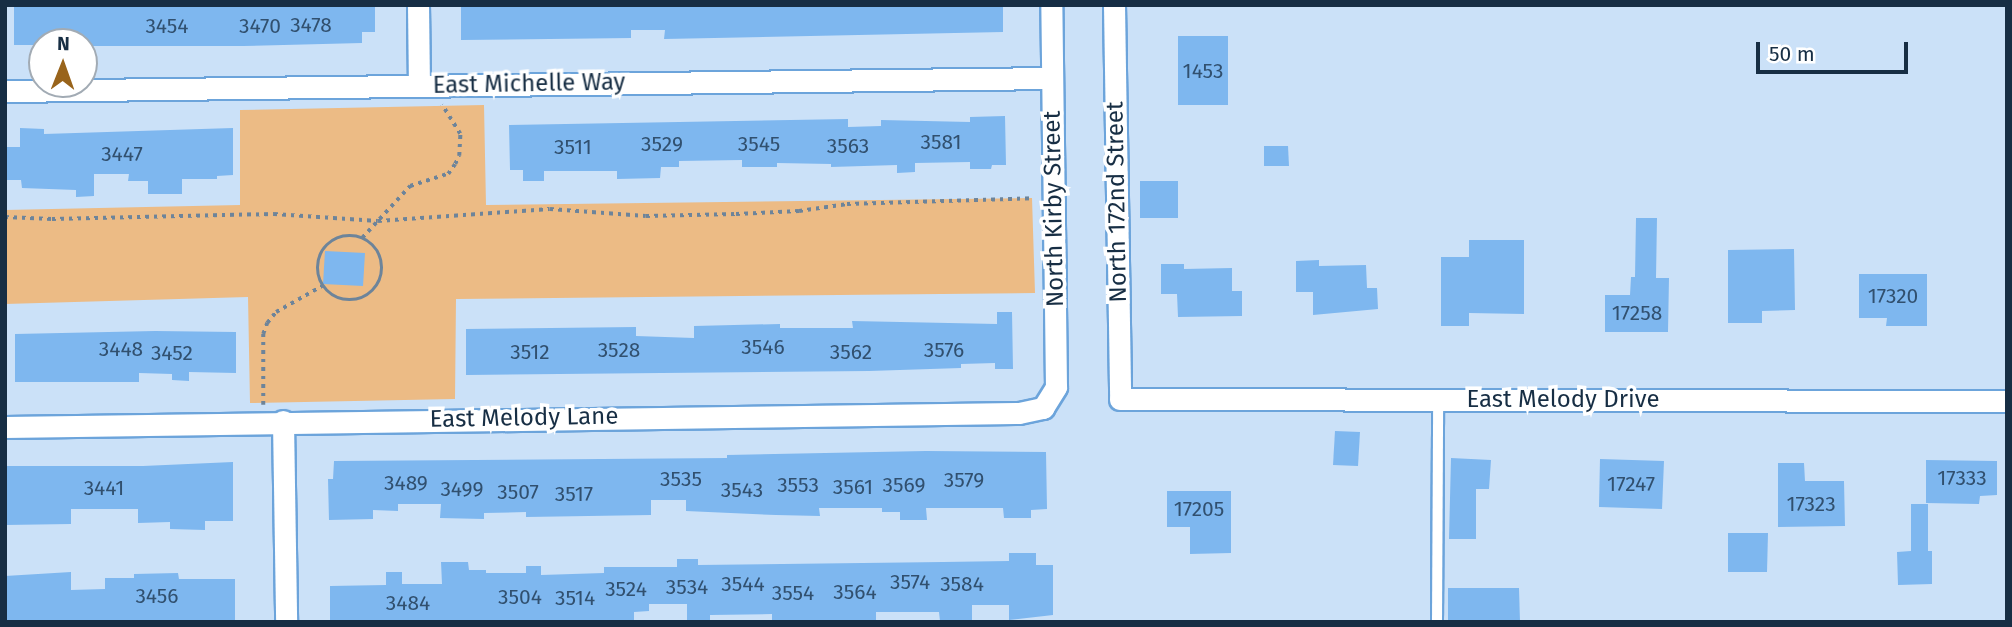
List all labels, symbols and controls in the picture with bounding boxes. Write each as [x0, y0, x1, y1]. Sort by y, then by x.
house number: 3478 [290, 12, 332, 38]
house number: 3454 [145, 13, 189, 39]
house number: 3470 [239, 13, 281, 39]
north arrow [28, 28, 98, 98]
scale bar [1760, 28, 1912, 72]
text: N [57, 32, 70, 55]
text: 50 m [1769, 41, 1815, 67]
house number: 1453 [1183, 58, 1223, 84]
street label: East Michelle Way [432, 68, 626, 100]
street label: North 172nd Street [1101, 101, 1133, 303]
street label: North Kirby Street [1038, 111, 1070, 307]
house number: 3581 [920, 129, 962, 155]
house number: 3529 [641, 131, 683, 157]
house number: 3545 [738, 131, 780, 157]
house number: 3563 [827, 133, 869, 159]
house number: 3511 [554, 134, 592, 160]
house number: 3447 [101, 141, 143, 167]
house number: 17320 [1868, 283, 1918, 309]
house number: 17258 [1612, 300, 1662, 326]
house number: 3546 [741, 334, 785, 360]
house number: 3448 [99, 336, 143, 362]
house number: 3528 [598, 337, 640, 363]
house number: 3576 [924, 337, 964, 363]
house number: 3512 [510, 339, 550, 365]
house number: 3562 [830, 339, 872, 365]
house number: 3452 [151, 340, 193, 366]
street label: East Melody Drive [1466, 386, 1660, 414]
street label: East Melody Lane [429, 402, 619, 434]
house number: 17333 [1937, 465, 1987, 491]
house number: 3535 [660, 466, 702, 492]
house number: 3579 [944, 467, 984, 493]
house number: 3489 [384, 470, 428, 496]
house number: 17247 [1607, 471, 1655, 497]
house number: 3553 [777, 472, 819, 498]
house number: 3569 [883, 472, 925, 498]
house number: 3561 [833, 474, 873, 500]
house number: 3441 [84, 475, 124, 501]
house number: 3499 [440, 476, 484, 502]
house number: 3543 [721, 477, 763, 503]
house number: 3507 [497, 479, 539, 505]
house number: 3517 [555, 481, 593, 507]
house number: 17323 [1786, 491, 1836, 517]
house number: 17205 [1174, 496, 1224, 522]
house number: 3574 [890, 569, 930, 595]
house number: 3544 [721, 571, 765, 597]
house number: 3584 [940, 571, 984, 597]
house number: 3534 [666, 574, 708, 600]
house number: 3524 [605, 576, 647, 602]
house number: 3564 [833, 579, 877, 605]
house number: 3554 [772, 580, 814, 606]
house number: 3456 [135, 583, 179, 609]
house number: 3504 [498, 584, 542, 610]
house number: 3514 [555, 585, 595, 611]
house number: 3484 [386, 590, 430, 616]

